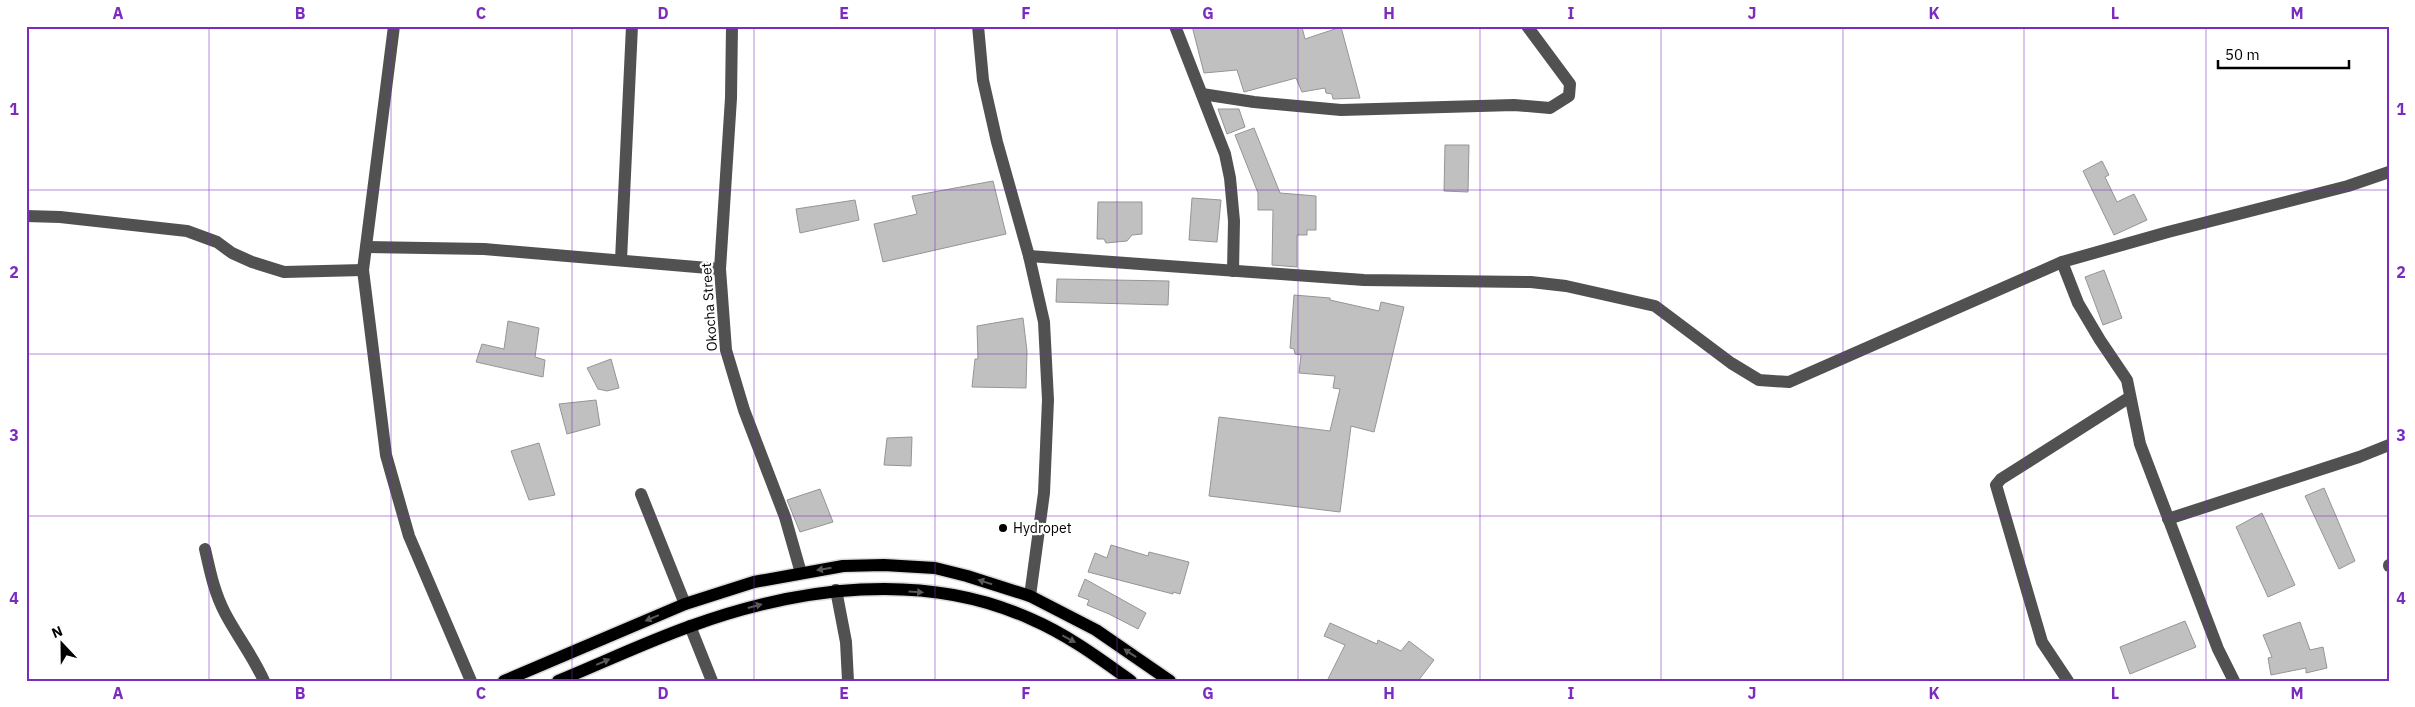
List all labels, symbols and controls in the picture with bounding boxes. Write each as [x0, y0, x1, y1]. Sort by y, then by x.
text: A [113, 3, 124, 23]
text: B [295, 3, 306, 23]
text: C [476, 3, 486, 23]
text: D [657, 3, 669, 23]
text: E [839, 3, 849, 23]
text: F [1021, 3, 1031, 23]
text: G [1202, 3, 1214, 23]
text: H [1383, 3, 1395, 23]
text: I [1568, 3, 1575, 23]
text: J [1748, 3, 1756, 23]
text: K [1928, 3, 1940, 23]
text: L [2111, 3, 2119, 23]
text: M [2290, 3, 2304, 23]
scale bar [2218, 38, 2349, 70]
text: 50 m [2225, 45, 2260, 64]
text: 1 [9, 99, 19, 119]
text: 1 [2396, 99, 2406, 119]
text: 2 [9, 262, 19, 282]
street label: Okocha Street [697, 262, 721, 352]
text: 2 [2396, 262, 2406, 282]
text: 3 [9, 425, 19, 445]
text: 3 [2396, 425, 2406, 445]
place label: Hydropet [1013, 519, 1072, 537]
marker: Hydropet [997, 522, 1009, 534]
one-way arrow [816, 565, 832, 573]
one-way arrow [977, 577, 992, 585]
text: 4 [9, 588, 19, 608]
one-way arrow [908, 588, 924, 596]
text: 4 [2396, 588, 2406, 608]
one-way arrow [747, 601, 762, 609]
one-way arrow [645, 614, 659, 622]
north arrow [38, 620, 88, 670]
text: N [49, 622, 65, 642]
one-way arrow [1062, 635, 1077, 643]
one-way arrow [1123, 648, 1136, 658]
one-way arrow [596, 658, 610, 666]
text: A [113, 683, 124, 703]
text: B [295, 683, 306, 703]
text: C [476, 683, 486, 703]
text: D [657, 683, 669, 703]
text: E [839, 683, 849, 703]
text: F [1021, 683, 1031, 703]
text: G [1202, 683, 1214, 703]
text: H [1383, 683, 1395, 703]
text: I [1568, 683, 1575, 703]
text: J [1748, 683, 1756, 703]
text: K [1928, 683, 1940, 703]
text: L [2111, 683, 2119, 703]
text: M [2290, 683, 2304, 703]

